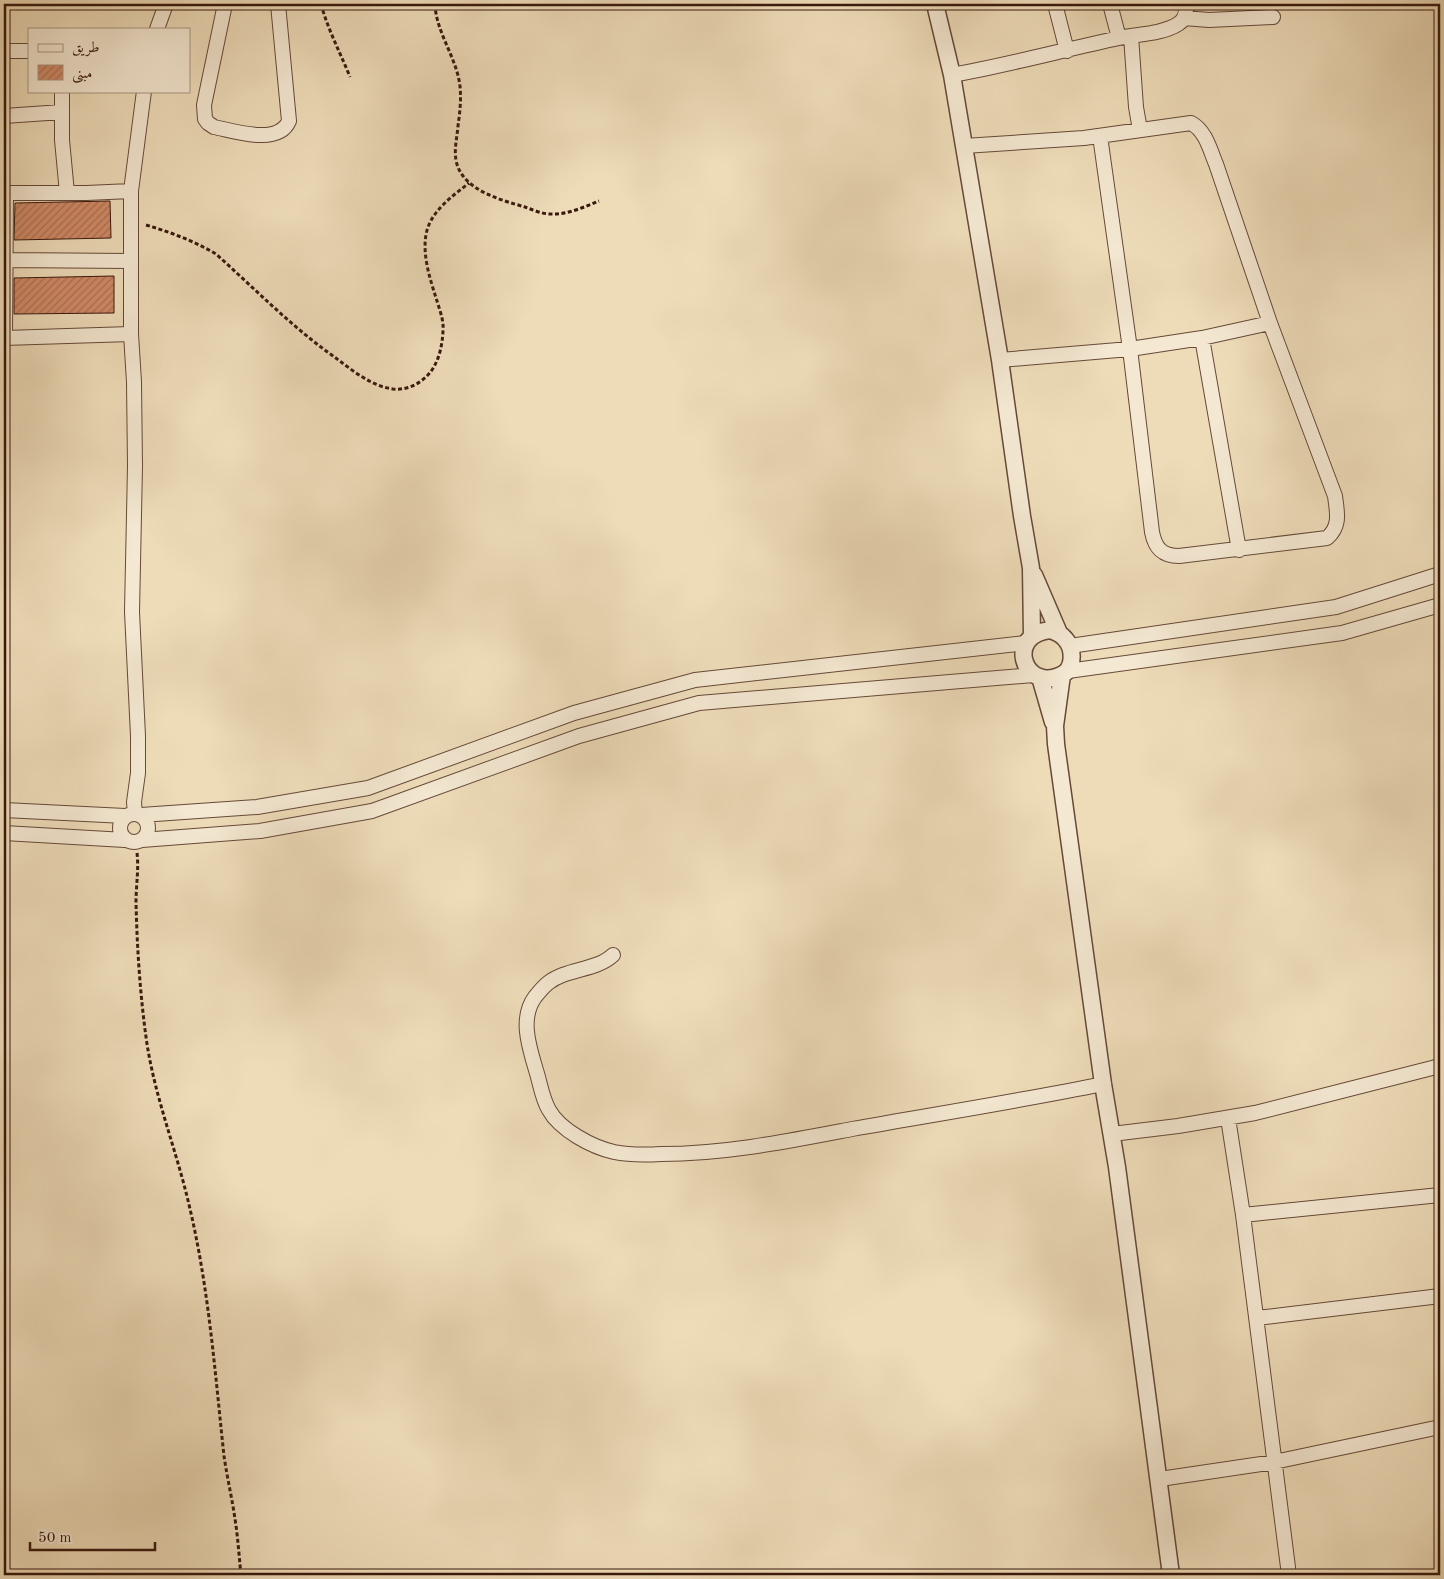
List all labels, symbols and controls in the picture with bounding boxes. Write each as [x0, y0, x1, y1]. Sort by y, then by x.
legend [28, 28, 190, 92]
text: طريق [72, 41, 99, 57]
text: مبنى [72, 67, 92, 84]
scale bar [30, 1519, 155, 1551]
text: 50 m [38, 1531, 72, 1546]

